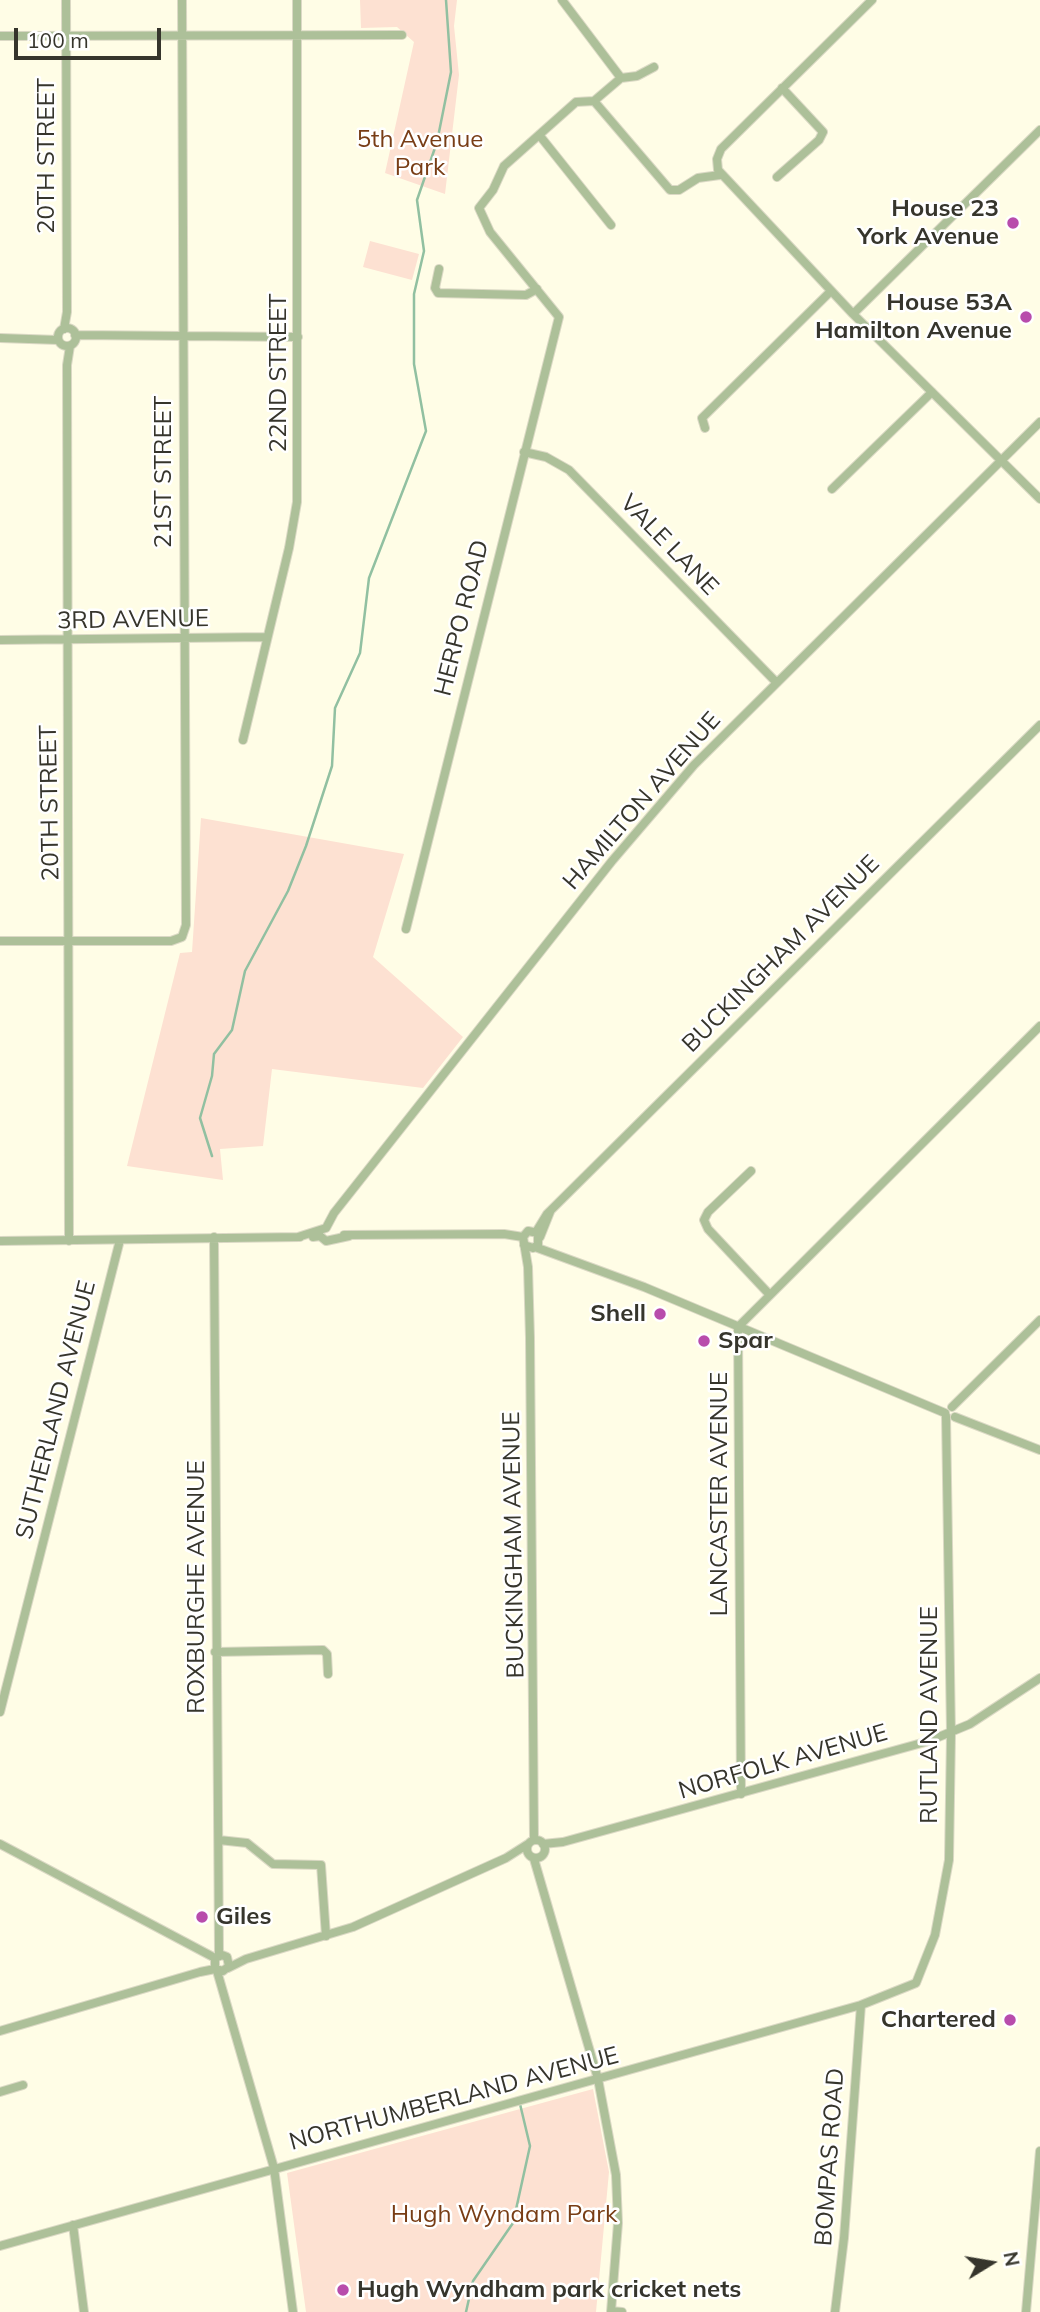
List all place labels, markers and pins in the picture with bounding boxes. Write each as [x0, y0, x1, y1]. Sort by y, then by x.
place label: House 23 York Avenue [857, 195, 999, 251]
marker: House 23 York Avenue [1005, 215, 1021, 231]
place label: House 53A Hamilton Avenue [815, 289, 1012, 345]
marker: House 53A Hamilton Avenue [1018, 309, 1034, 325]
place label: Shell [590, 1300, 646, 1328]
marker: Shell [652, 1306, 668, 1322]
place label: Spar [718, 1327, 773, 1355]
marker: Spar [696, 1333, 712, 1349]
place label: Giles [216, 1903, 271, 1931]
marker: Giles [194, 1909, 210, 1925]
place label: Chartered [881, 2006, 996, 2034]
marker: Chartered [1002, 2012, 1018, 2028]
place label: Hugh Wyndham park cricket nets [357, 2276, 741, 2304]
marker: Hugh Wyndham park cricket nets [335, 2282, 351, 2298]

